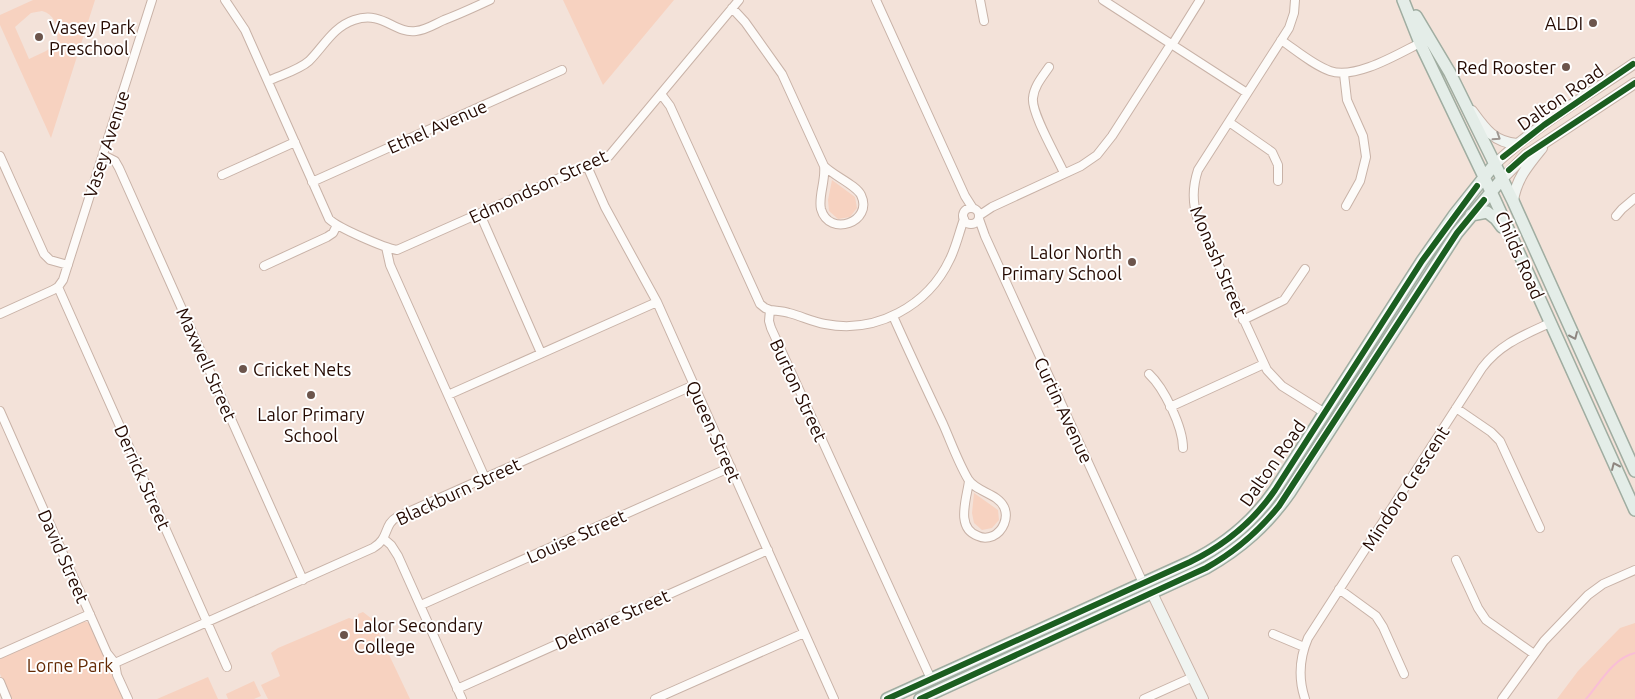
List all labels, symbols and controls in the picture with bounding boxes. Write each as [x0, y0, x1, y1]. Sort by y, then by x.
place label: ALDI [1545, 13, 1583, 33]
place label: Vasey Park Preschool [49, 17, 136, 58]
marker: ALDI [1587, 17, 1599, 29]
marker: Vasey Park Preschool [33, 31, 45, 43]
place label: Red Rooster [1456, 57, 1556, 77]
street label: Dalton Road [1513, 60, 1607, 134]
marker: Red Rooster [1560, 61, 1572, 73]
street label: Vasey Avenue [79, 88, 133, 200]
street label: Ethel Avenue [384, 95, 490, 157]
one-way arrow [1491, 131, 1500, 141]
street label: Edmondson Street [466, 145, 610, 227]
street label: Monash Street [1187, 203, 1251, 319]
street label: Childs Road [1492, 208, 1548, 302]
place label: Lalor North Primary School [1001, 242, 1122, 283]
marker: Lalor North Primary School [1126, 256, 1138, 268]
street label: Maxwell Street [173, 304, 241, 424]
one-way arrow [1567, 331, 1578, 340]
street label: Burton Street [767, 336, 831, 444]
street label: Curtin Avenue [1031, 354, 1097, 466]
place label: Cricket Nets [253, 359, 351, 379]
marker: Cricket Nets [237, 363, 249, 375]
street label: Queen Street [682, 377, 745, 485]
marker: Lalor Primary School [305, 389, 317, 401]
place label: Lalor Primary School [257, 404, 365, 445]
street label: Dalton Road [1235, 416, 1309, 510]
street label: Derrick Street [111, 422, 175, 532]
street label: Mindoro Crescent [1357, 422, 1453, 554]
street label: Blackburn Street [393, 453, 523, 529]
one-way arrow [1611, 462, 1622, 471]
street label: Louise Street [523, 505, 629, 567]
street label: David Street [35, 506, 93, 606]
street label: Delmare Street [552, 585, 672, 653]
place label: Lalor Secondary College [354, 615, 483, 656]
marker: Lalor Secondary College [338, 629, 350, 641]
park label: Lorne Park [27, 655, 113, 675]

